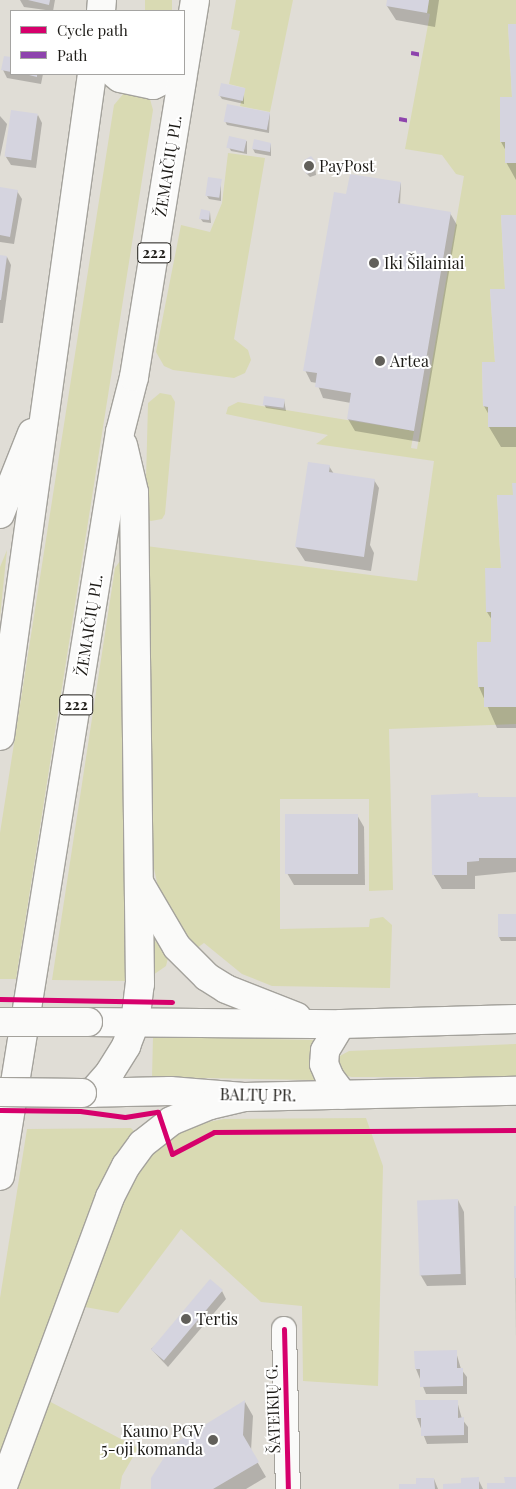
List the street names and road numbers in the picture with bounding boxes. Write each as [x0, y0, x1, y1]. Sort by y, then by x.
street label: ŽEMAIČIŲ PL. [151, 114, 185, 218]
road number: 222 [136, 240, 172, 266]
street label: ŽEMAIČIŲ PL. [72, 573, 106, 677]
road number: 222 [58, 692, 94, 718]
street label: BALTŲ PR. [220, 1085, 296, 1105]
street label: ŠATEIKIŲ G. [262, 1364, 284, 1454]

